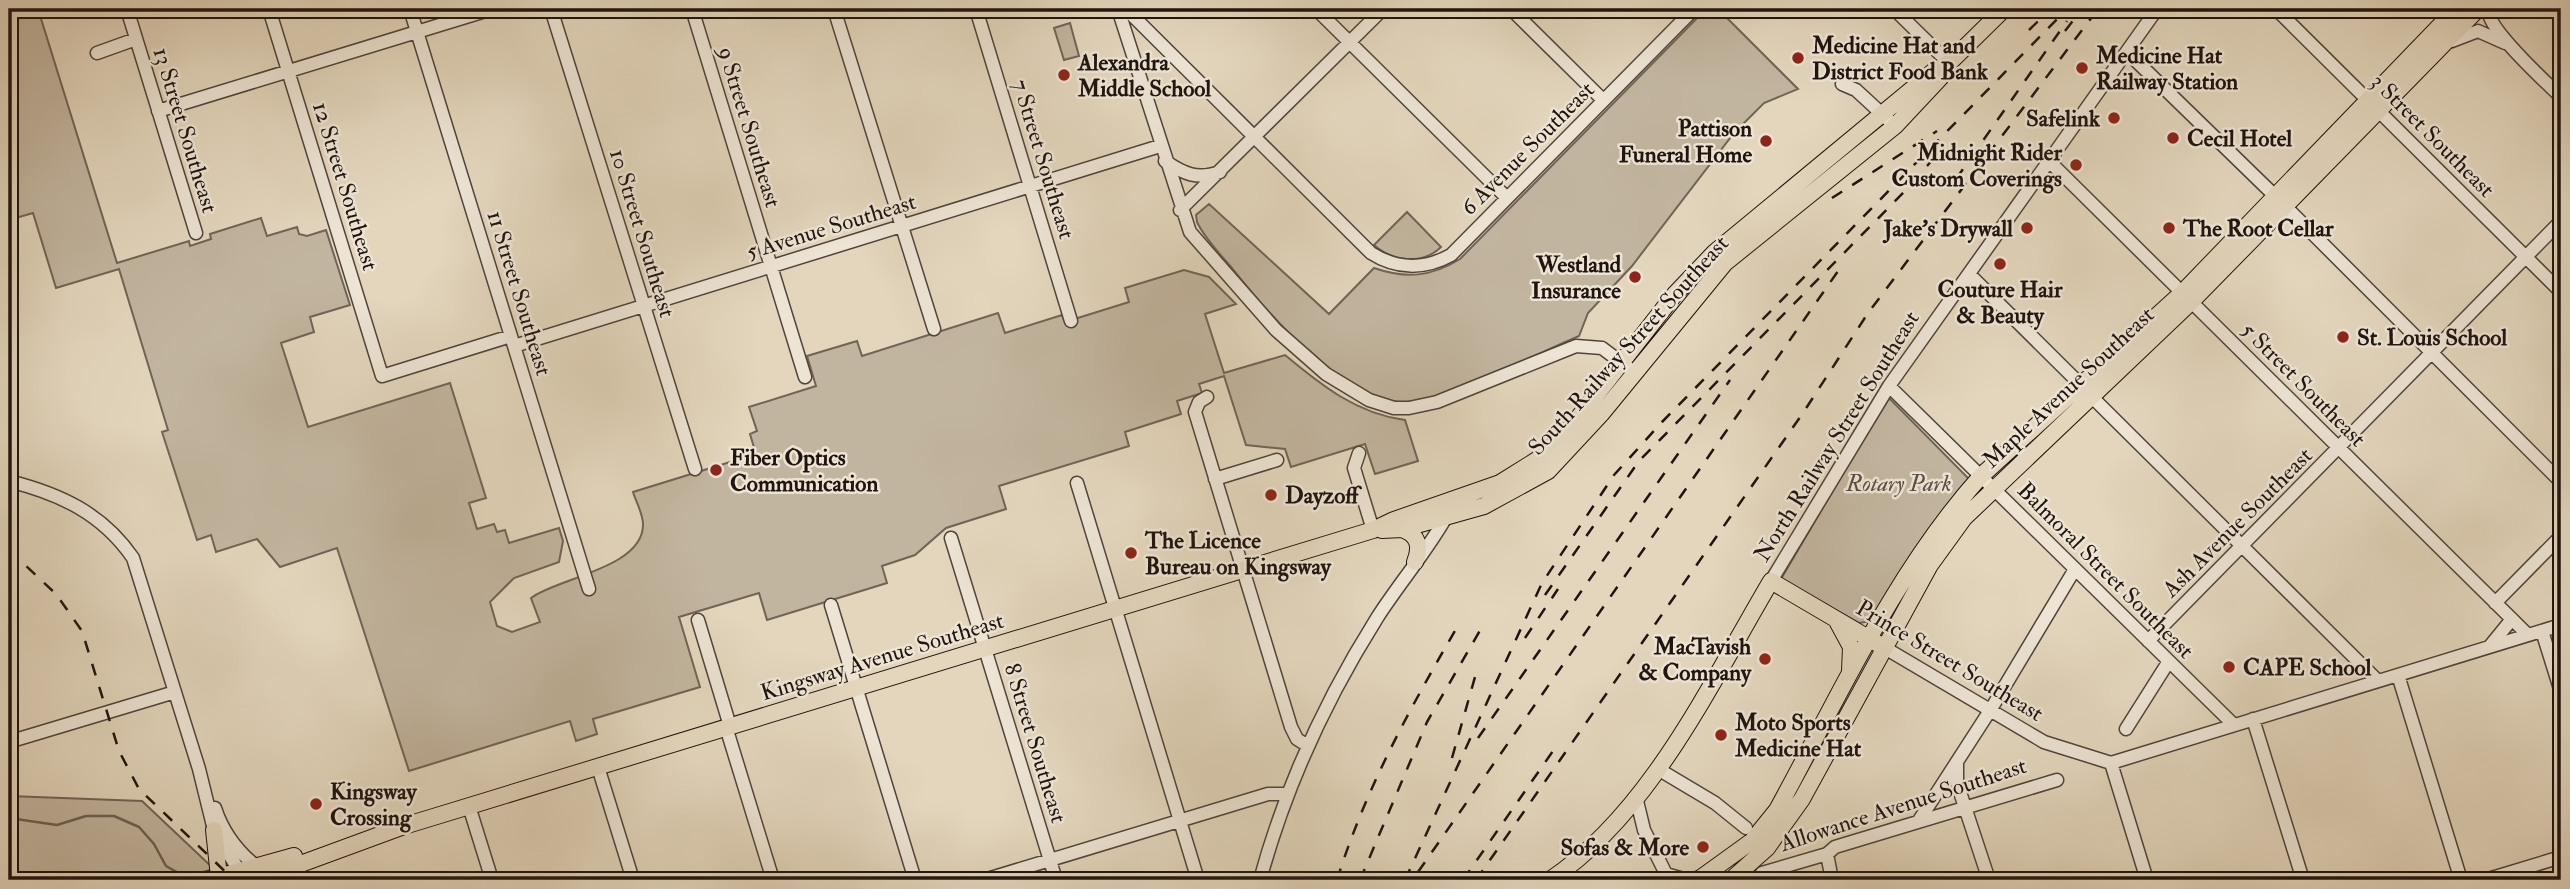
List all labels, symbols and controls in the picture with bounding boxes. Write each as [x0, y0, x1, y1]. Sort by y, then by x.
place label: Medicine Hat and District Food Bank [1811, 31, 1989, 86]
street label: 9 Street Southeast [711, 41, 788, 211]
place label: Medicine Hat Railway Station [2095, 41, 2238, 97]
street label: 13 Street Southeast [147, 44, 225, 217]
place label: Alexandra Middle School [1077, 48, 1212, 103]
marker: Medicine Hat and District Food Bank [1790, 50, 1806, 66]
marker: Medicine Hat Railway Station [2074, 60, 2090, 76]
marker: Alexandra Middle School [1056, 67, 1072, 83]
street label: 3 Street Southeast [2365, 67, 2501, 203]
street label: 6 Avenue Southeast [1454, 75, 1600, 221]
street label: 7 Street Southeast [1005, 76, 1082, 242]
street label: 12 Street Southeast [306, 98, 385, 274]
place label: Safelink [2026, 104, 2101, 133]
marker: Safelink [2106, 110, 2122, 126]
place label: Pattison Funeral Home [1619, 114, 1752, 169]
place label: Cecil Hotel [2187, 124, 2293, 153]
marker: Cecil Hotel [2165, 130, 2181, 146]
marker: Pattison Funeral Home [1758, 133, 1774, 149]
place label: Midnight Rider Custom Coverings [1892, 138, 2062, 194]
street label: 10 Street Southeast [603, 145, 682, 321]
marker: Midnight Rider Custom Coverings [2068, 157, 2084, 173]
street label: 5 Avenue Southeast [743, 187, 920, 266]
street label: 11 Street Southeast [481, 207, 558, 379]
place label: Jake's Drywall [1882, 214, 2014, 244]
place label: The Root Cellar [2182, 214, 2334, 243]
marker: Jake's Drywall [2019, 220, 2035, 236]
marker: The Root Cellar [2161, 220, 2177, 236]
street label: South Railway Street Southeast [1522, 229, 1735, 461]
place label: Westland Insurance [1531, 250, 1622, 305]
marker: Couture Hair & Beauty [1992, 256, 2008, 272]
marker: Westland Insurance [1627, 269, 1643, 285]
place label: Couture Hair & Beauty [1937, 275, 2063, 331]
street label: Maple Avenue Southeast [1976, 300, 2161, 475]
street label: North Railway Street Southeast [1747, 306, 1926, 567]
street label: 5 Street Southeast [2235, 316, 2372, 453]
place label: St. Louis School [2357, 323, 2508, 352]
marker: St. Louis School [2335, 329, 2351, 345]
street label: Ash Avenue Southeast [2156, 441, 2318, 604]
place label: Fiber Optics Communication [730, 443, 878, 498]
marker: Fiber Optics Communication [708, 462, 724, 478]
park label: Rotary Park [1845, 469, 1952, 498]
street label: Balmoral Street Southeast [2011, 476, 2200, 665]
place label: Dayzoff [1285, 481, 1362, 511]
marker: Dayzoff [1263, 487, 1279, 503]
place label: The Licence Bureau on Kingsway [1144, 526, 1332, 582]
marker: The Licence Bureau on Kingsway [1123, 545, 1139, 561]
street label: Prince Street Southeast [1851, 593, 2049, 728]
street label: Kingsway Avenue Southeast [757, 606, 1007, 707]
place label: MacTavish & Company [1638, 632, 1752, 688]
marker: MacTavish & Company [1757, 651, 1773, 667]
place label: CAPE School [2243, 653, 2372, 682]
marker: CAPE School [2221, 659, 2237, 675]
street label: 8 Street Southeast [997, 660, 1074, 827]
place label: Moto Sports Medicine Hat [1734, 708, 1862, 763]
marker: Moto Sports Medicine Hat [1713, 727, 1729, 743]
street label: Allowance Avenue Southeast [1775, 751, 2030, 858]
place label: Kingsway Crossing [330, 777, 418, 833]
marker: Kingsway Crossing [308, 796, 324, 812]
place label: Sofas & More [1560, 833, 1689, 862]
marker: Sofas & More [1695, 839, 1711, 855]

